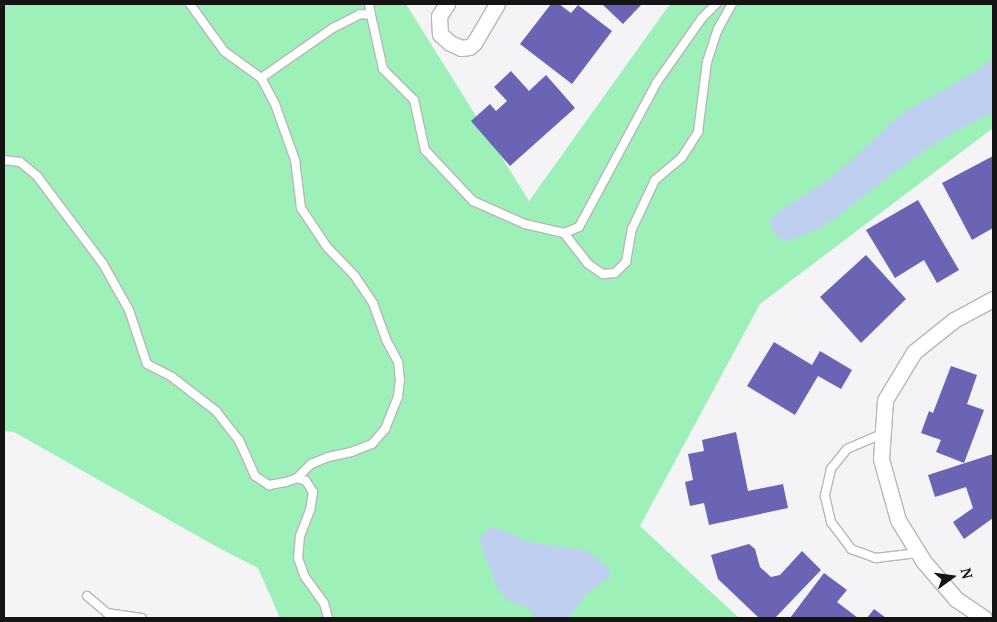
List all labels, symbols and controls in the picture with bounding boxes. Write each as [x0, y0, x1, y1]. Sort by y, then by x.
north arrow [927, 552, 977, 602]
text: N [957, 566, 978, 581]

